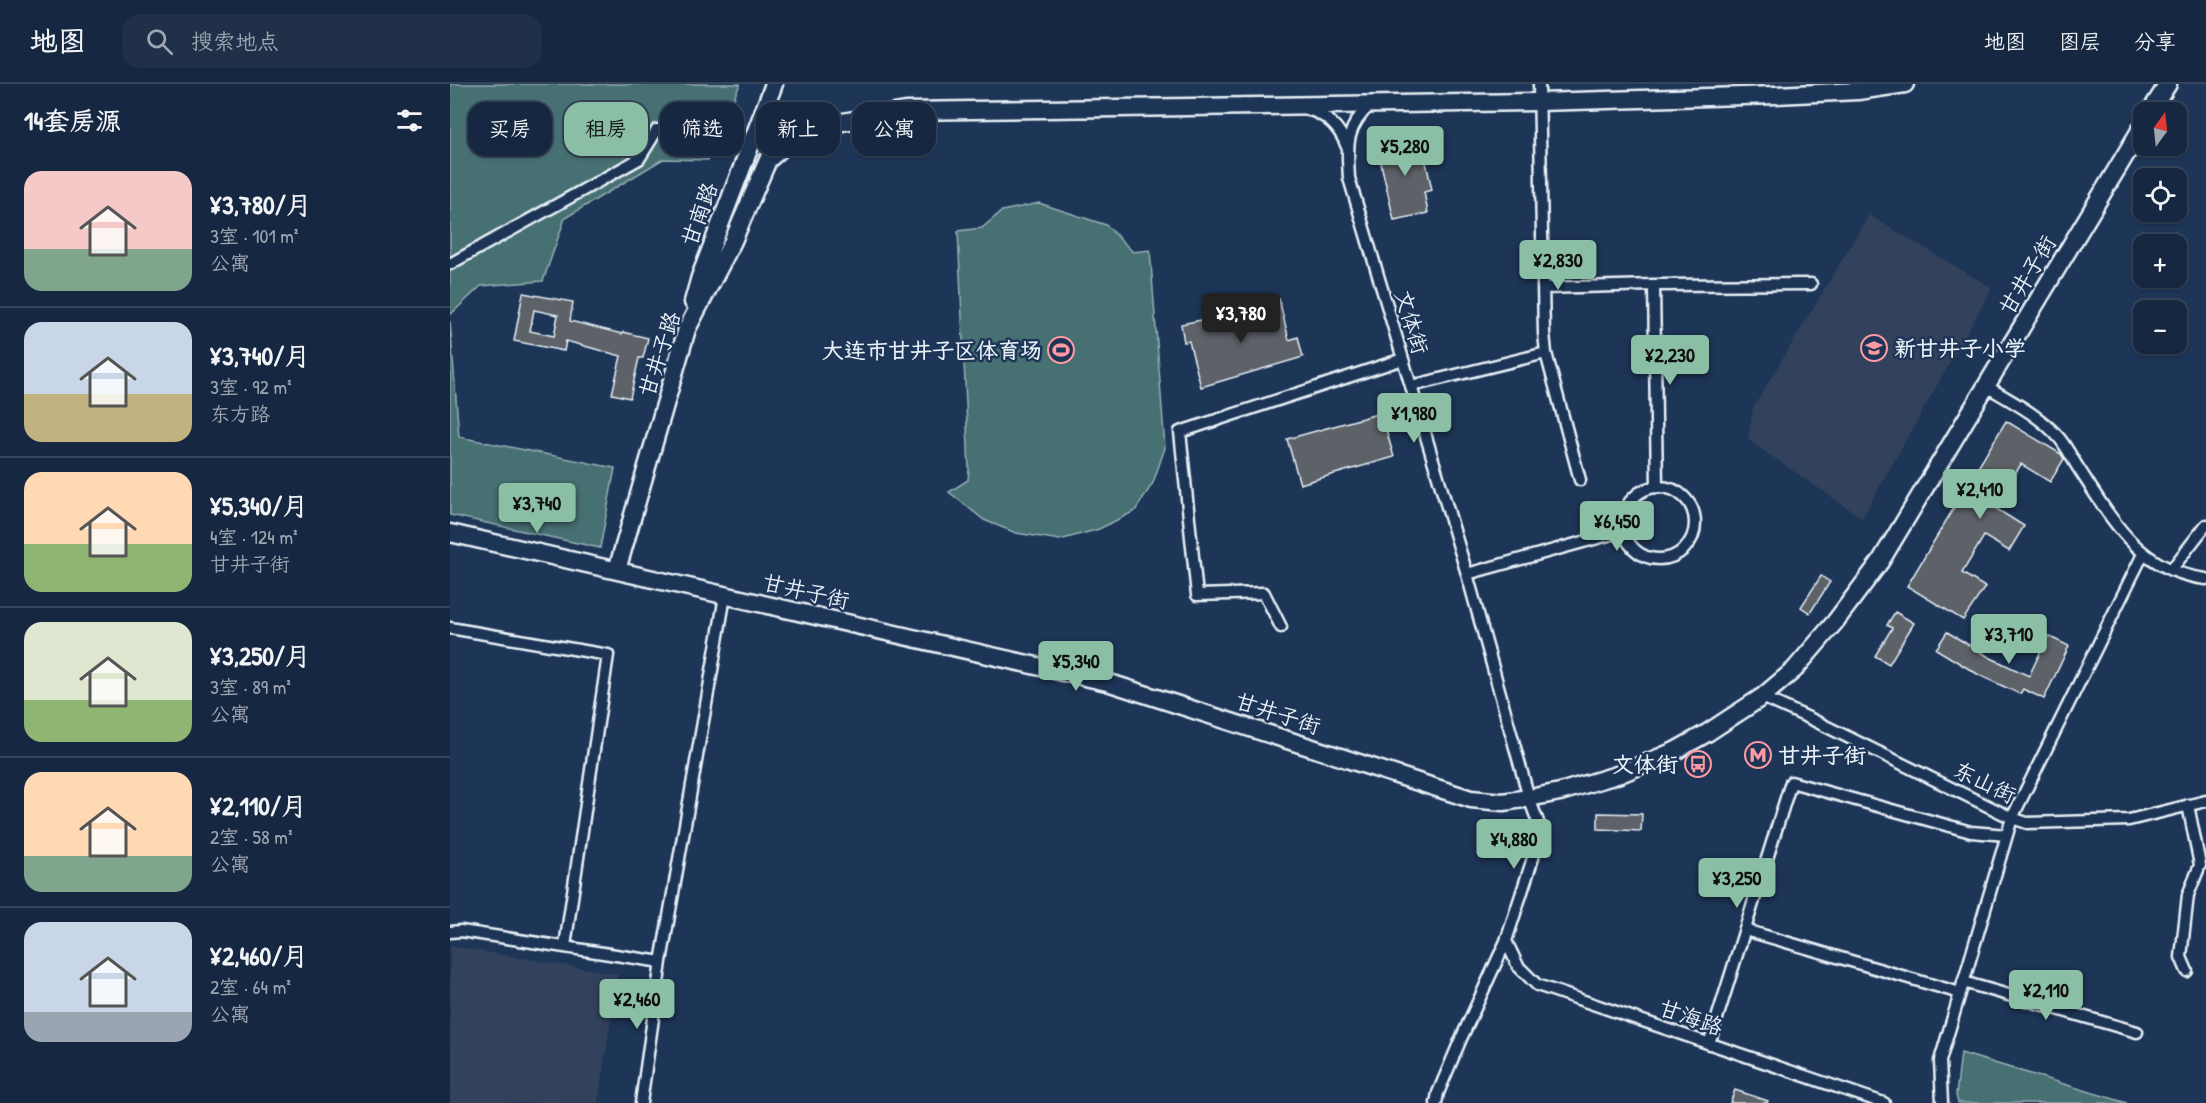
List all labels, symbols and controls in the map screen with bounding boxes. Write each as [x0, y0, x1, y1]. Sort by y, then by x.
search box [122, 14, 542, 68]
text: 地图 [30, 22, 86, 60]
icon: search [143, 25, 176, 58]
text: 搜索地点 [191, 26, 279, 56]
text: 地图 [1984, 27, 2026, 56]
text: 图层 [2059, 27, 2101, 56]
text: 分享 [2134, 27, 2176, 56]
chip: 买房 [468, 102, 552, 156]
chip: 租房 [564, 102, 648, 156]
chip: 筛选 [660, 102, 744, 156]
chip: 新上 [756, 102, 840, 156]
chip: 公寓 [852, 102, 936, 156]
north arrow [2133, 102, 2187, 156]
map controls [2133, 102, 2187, 354]
text: 14套房源 [24, 103, 121, 138]
icon: filters [393, 104, 426, 137]
pin: ¥5,280 [1356, 126, 1454, 177]
text: ¥5,280 [1381, 132, 1429, 159]
button: locate [2133, 168, 2187, 222]
street label: 甘南路 [674, 178, 724, 250]
text: ¥3,780/月 [210, 187, 312, 222]
icon: home [72, 195, 144, 267]
text: 3室 · 101 m² [210, 222, 298, 249]
street label: 甘井子街 [1991, 230, 2063, 320]
button: + [2133, 234, 2187, 288]
pin: ¥2,830 [1509, 240, 1607, 291]
text: ¥2,830 [1533, 246, 1583, 273]
text: 公寓 [210, 249, 250, 276]
street label: 文体街 [1388, 286, 1436, 358]
pin: ¥3,780 [1192, 293, 1290, 344]
text: ¥3,780 [1216, 299, 1266, 326]
button: − [2133, 300, 2187, 354]
street label: 甘井子路 [631, 308, 687, 400]
school or university icon: 新甘井子小学 [1859, 333, 1889, 363]
place label: 新甘井子小学 [1894, 333, 2026, 363]
place label: 大连市甘井子区体育场 [822, 335, 1042, 365]
sports icon: 大连市甘井子区体育场 [1046, 335, 1076, 365]
pin: ¥2,230 [1621, 335, 1719, 386]
text: ¥3,740/月 [210, 338, 310, 373]
text: ¥2,230 [1645, 341, 1695, 368]
icon: home [72, 346, 144, 418]
text: 3室 · 92 m² [210, 373, 292, 400]
pin: ¥1,980 [1365, 393, 1463, 444]
text: ¥1,980 [1391, 399, 1437, 426]
text: 东方路 [210, 400, 270, 427]
pin: ¥2,410 [1931, 469, 2029, 520]
text: ¥2,410 [1957, 475, 2003, 502]
pin: ¥3,740 [488, 483, 586, 534]
text: ¥5,340/月 [210, 488, 308, 523]
text: ¥3,740 [513, 489, 561, 516]
icon: home [72, 496, 144, 568]
pin: ¥6,450 [1568, 501, 1666, 552]
text: ¥6,450 [1594, 507, 1640, 534]
text: 4室 · 124 m² [210, 523, 298, 550]
text: 甘井子街 [210, 550, 290, 577]
street label: 甘井子街 [760, 566, 852, 616]
pin: ¥3,710 [1960, 614, 2058, 665]
text: ¥3,710 [1985, 620, 2033, 647]
text: ¥3,250/月 [210, 638, 311, 673]
pin: ¥5,340 [1027, 641, 1125, 692]
icon: home [72, 646, 144, 718]
text: ¥5,340 [1052, 647, 1100, 674]
text: 3室 · 89 m² [210, 673, 291, 700]
street label: 甘井子街 [1232, 685, 1324, 741]
text: 公寓 [210, 700, 250, 727]
metro station icon: 甘井子街 [1743, 740, 1773, 770]
place label: 甘井子街 [1778, 740, 1866, 770]
place label: 文体街 [1612, 749, 1678, 779]
bus stop icon: 文体街 [1683, 749, 1713, 779]
street label: 东山街 [1949, 754, 2021, 810]
text: ¥2,110/月 [210, 788, 307, 823]
icon: home [72, 796, 144, 868]
pin: ¥4,880 [1465, 819, 1563, 870]
text: 2室 · 58 m² [210, 823, 292, 850]
text: ¥4,880 [1490, 825, 1538, 852]
text: 公寓 [210, 850, 250, 877]
pin: ¥3,250 [1688, 858, 1786, 909]
text: ¥3,250 [1712, 864, 1762, 891]
text: ¥2,460/月 [210, 938, 308, 973]
icon: home [72, 946, 144, 1018]
pin: ¥2,110 [1997, 970, 2095, 1021]
text: 2室 · 64 m² [210, 973, 291, 1000]
text: ¥2,110 [2023, 976, 2069, 1003]
pin: ¥2,460 [588, 979, 686, 1030]
text: ¥2,460 [613, 985, 661, 1012]
street label: 甘海路 [1655, 992, 1727, 1042]
text: 公寓 [210, 1000, 250, 1027]

